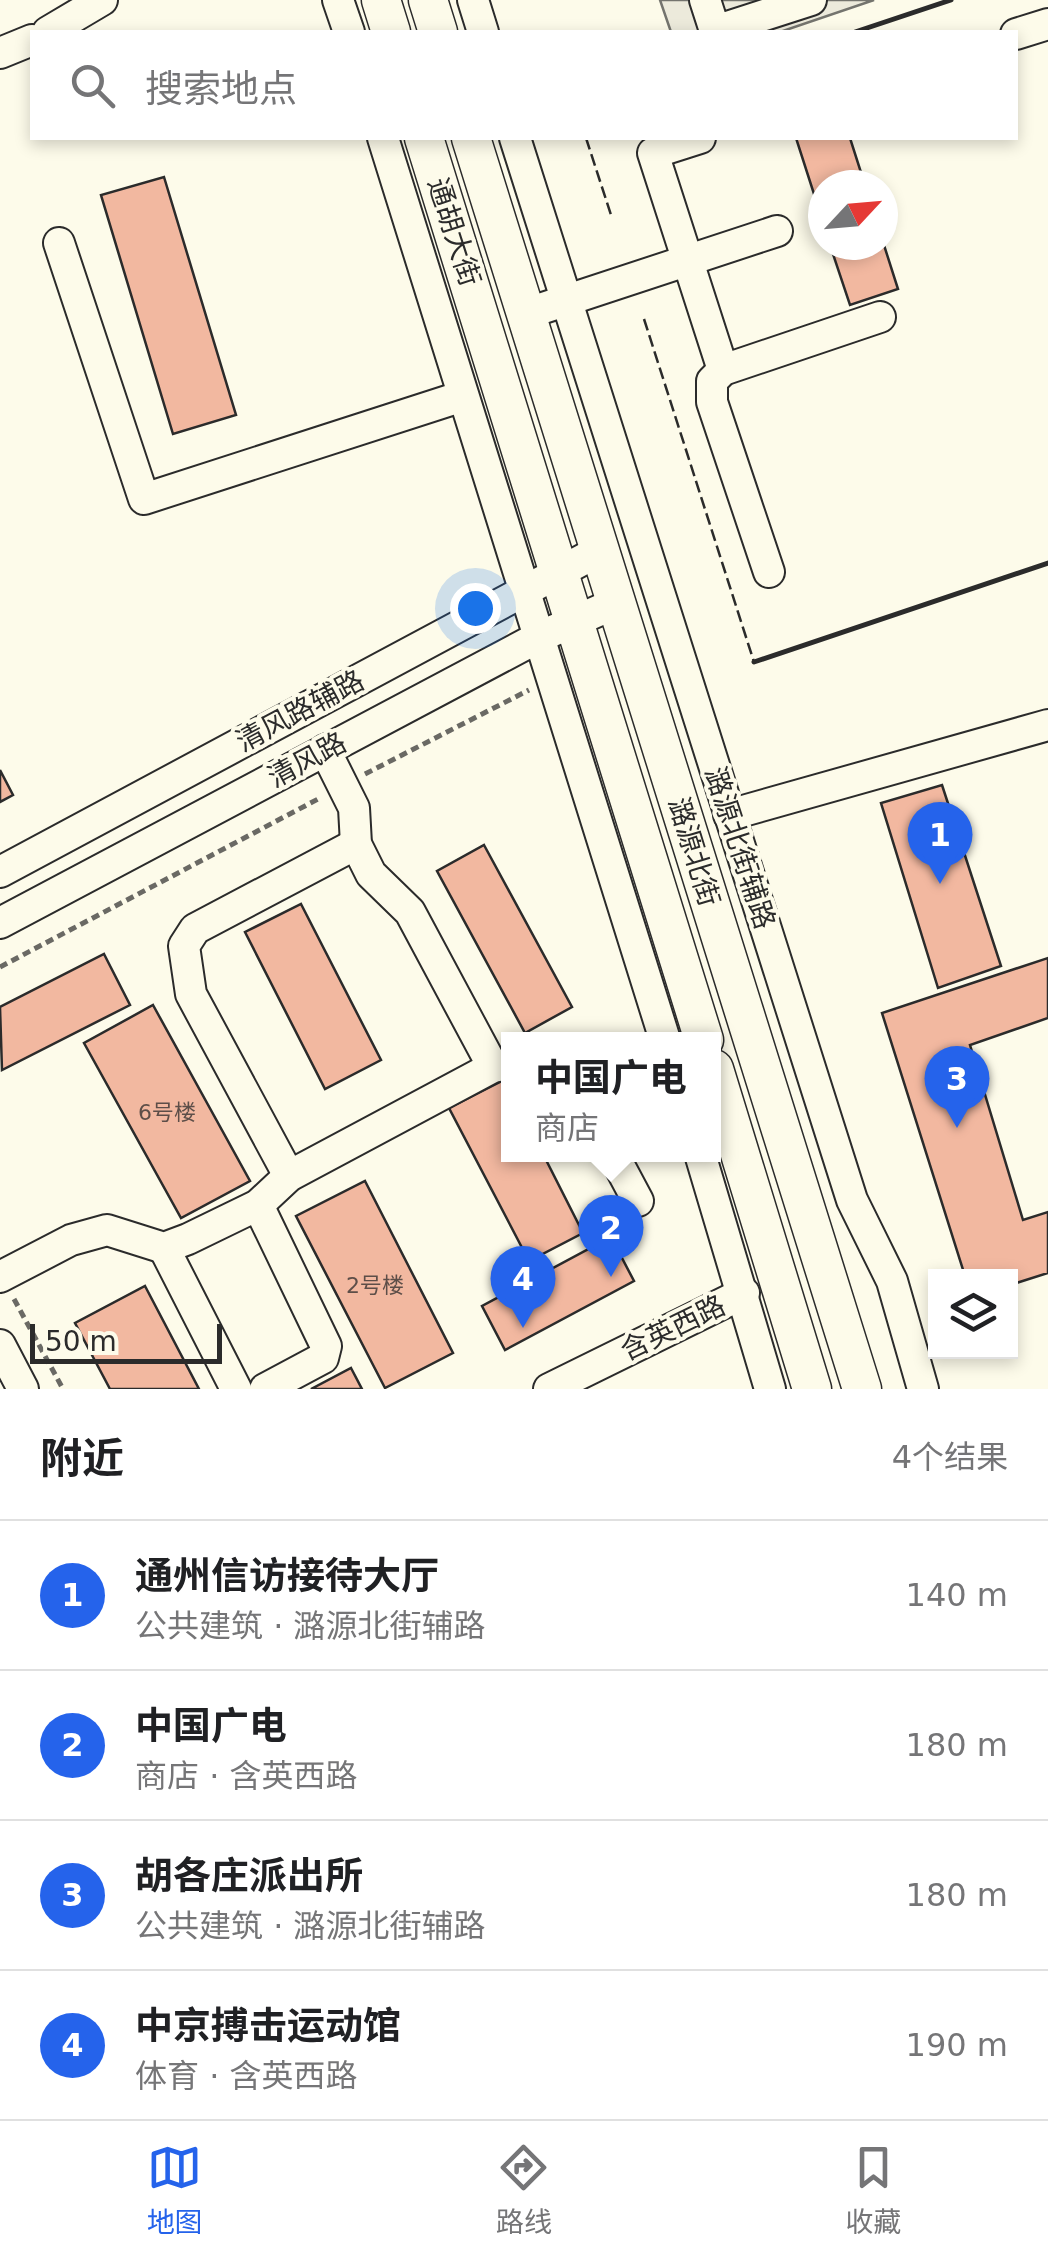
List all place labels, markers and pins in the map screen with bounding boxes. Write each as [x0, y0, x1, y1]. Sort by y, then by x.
pin: 1 [908, 802, 972, 884]
pin: 3 [924, 1046, 990, 1128]
pin: 2 [578, 1194, 644, 1277]
pin: 4 [490, 1246, 556, 1328]

